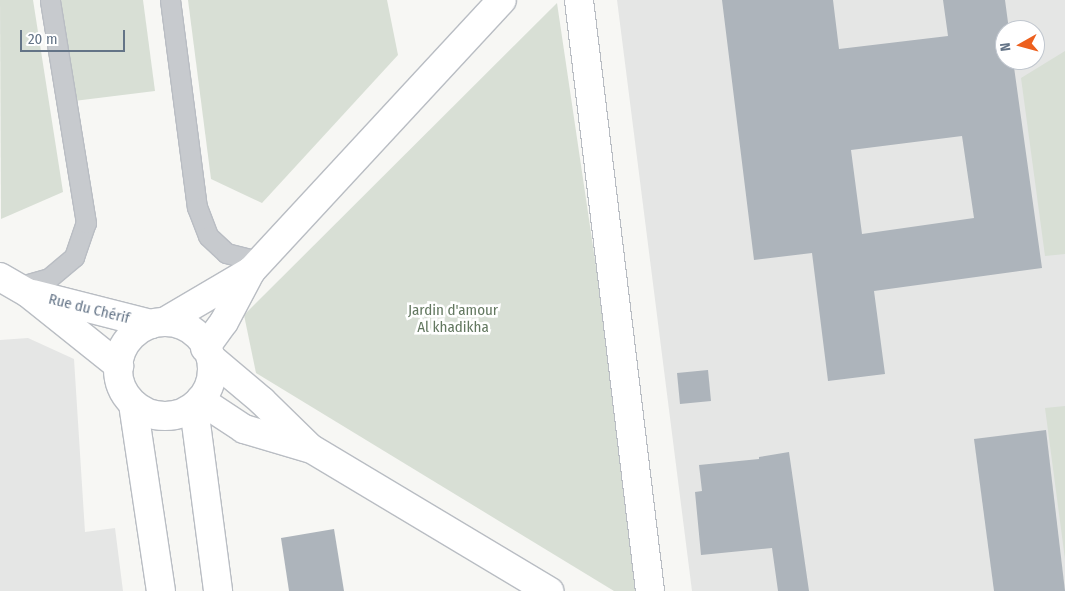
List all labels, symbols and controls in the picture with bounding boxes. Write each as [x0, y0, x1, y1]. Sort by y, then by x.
scale bar [22, 20, 128, 52]
north arrow [995, 20, 1045, 70]
text: 20 m [28, 30, 58, 48]
text: N [997, 42, 1015, 52]
street label: Rue du Chérif [47, 290, 131, 328]
park label: Jardin d'amour Al khadikha [408, 301, 498, 336]

